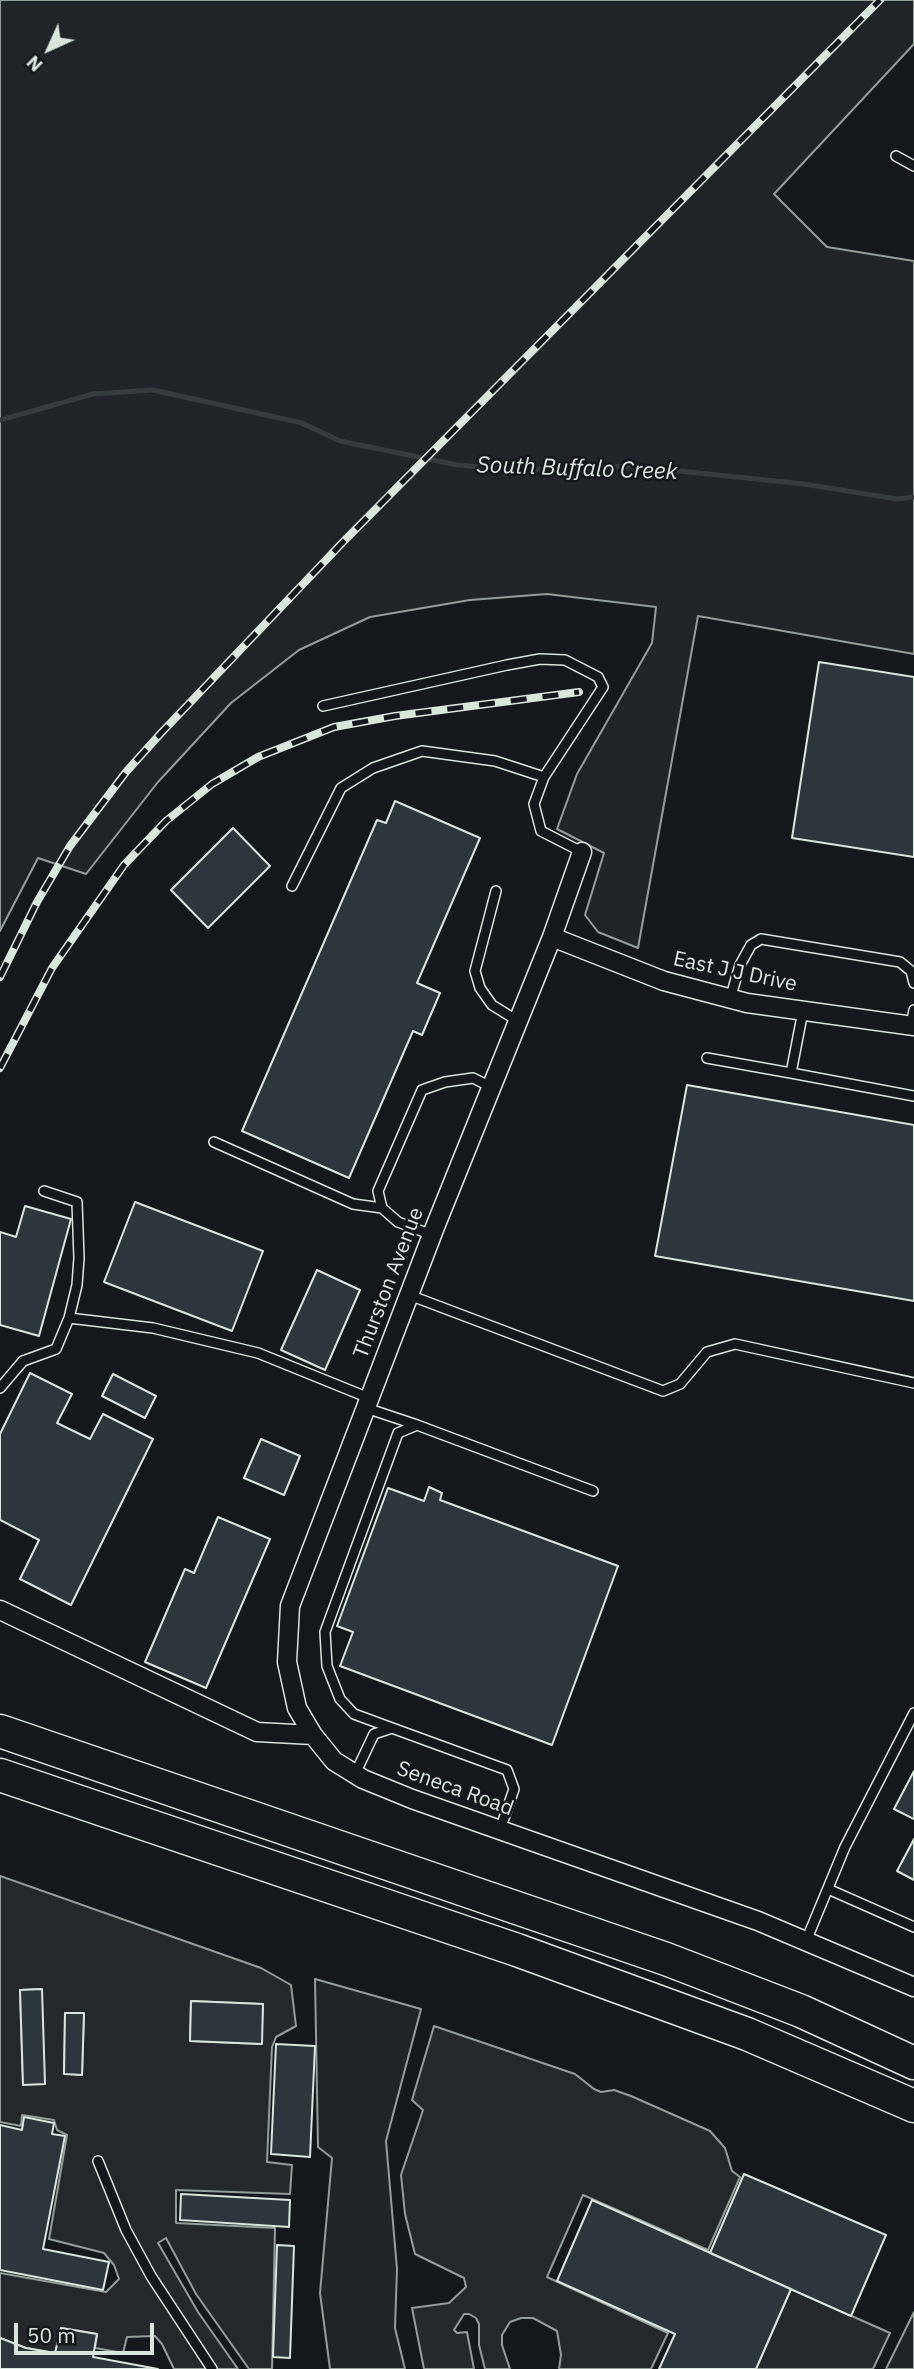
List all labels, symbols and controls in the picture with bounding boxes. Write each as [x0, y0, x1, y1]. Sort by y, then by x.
north arrow [14, 14, 84, 84]
text: N [21, 51, 48, 77]
water label: South Buffalo Creek [476, 452, 678, 486]
street label: East J J Drive [671, 947, 799, 997]
street label: Thurston Avenue [349, 1204, 429, 1362]
street label: Seneca Road [393, 1756, 517, 1822]
scale bar [18, 2310, 158, 2354]
text: 50 m [27, 2321, 76, 2349]

